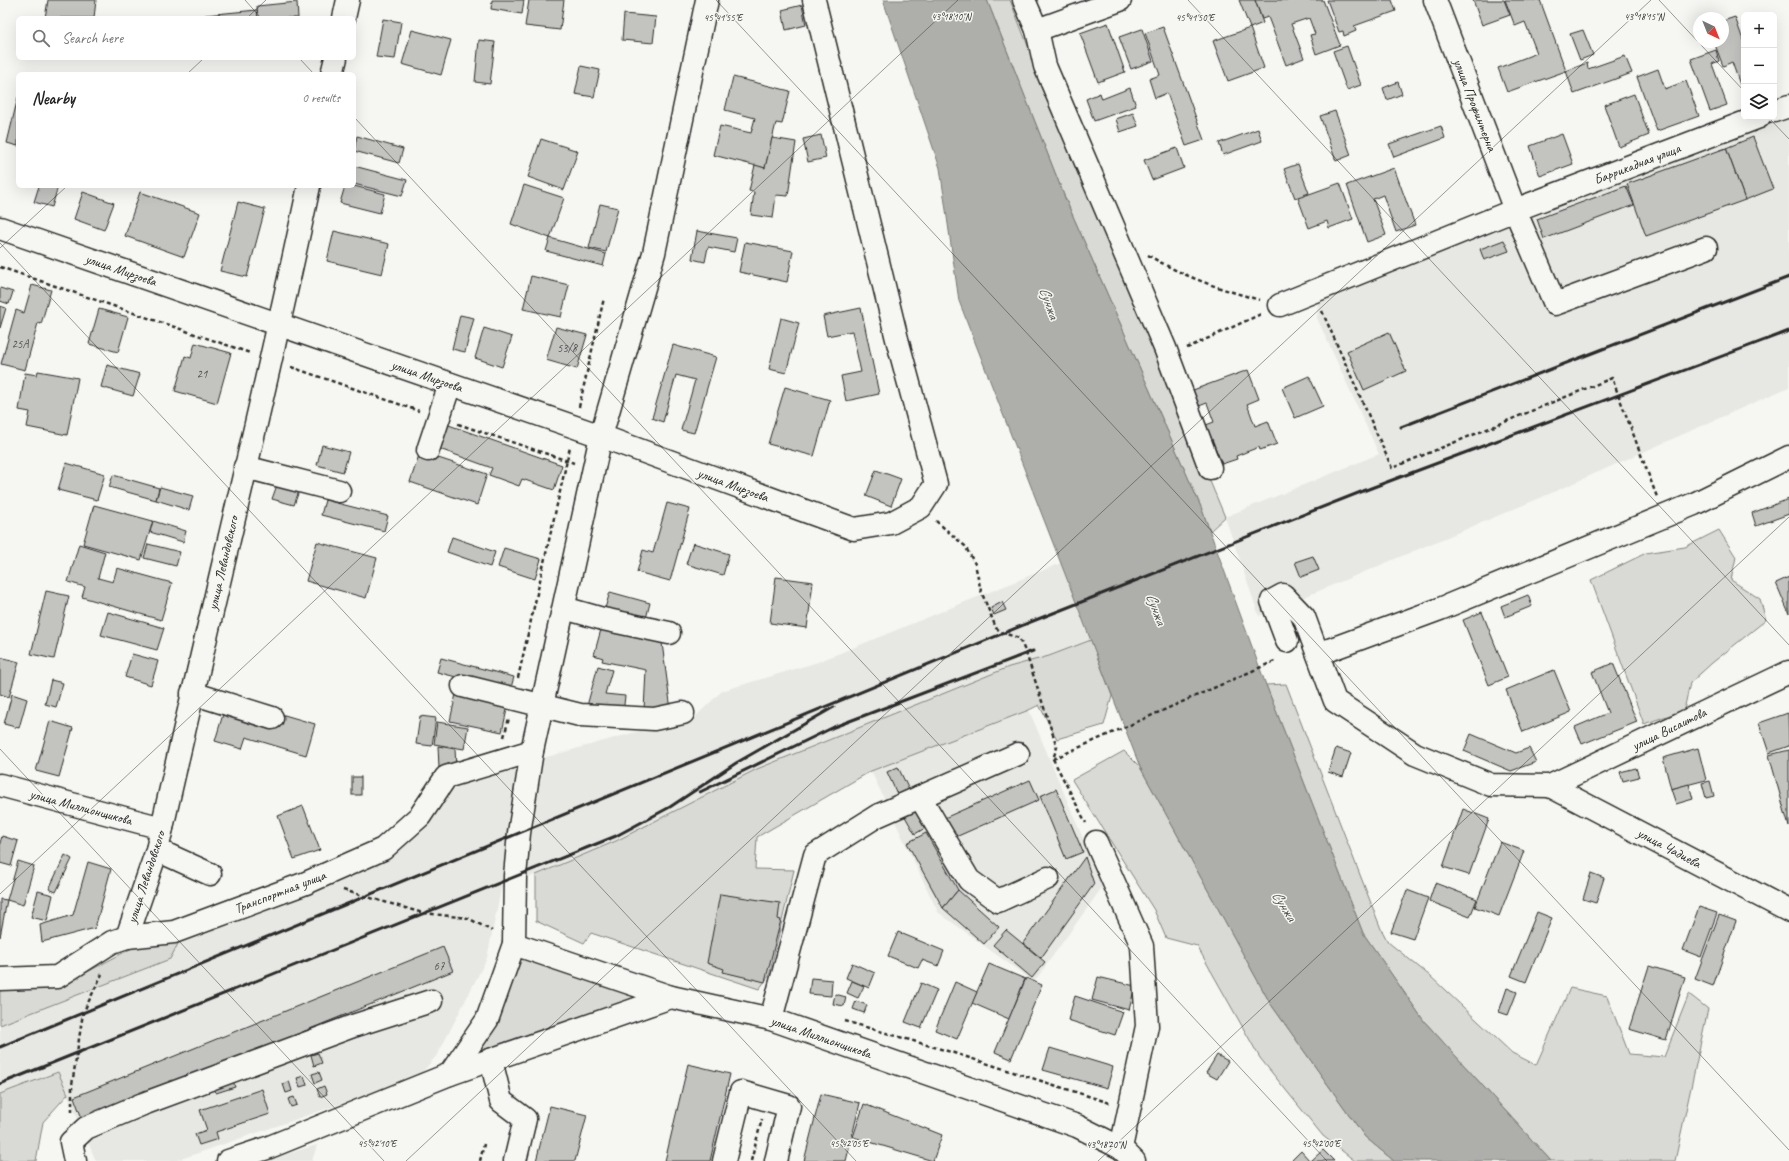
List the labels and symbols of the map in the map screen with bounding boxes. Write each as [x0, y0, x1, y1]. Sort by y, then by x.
text: 43°18'10"N [931, 10, 973, 23]
text: 43°18'15"N [1624, 10, 1666, 23]
text: 45°41'55"E [704, 11, 744, 24]
text: 45°41'50"E [1176, 11, 1216, 24]
north arrow [1693, 12, 1729, 48]
street label: улица Профинтерна [1449, 55, 1501, 155]
street label: Баррикадная улица [1591, 139, 1684, 188]
street label: улица Мирзоева [82, 250, 160, 290]
water label: Сунжа [1035, 285, 1064, 323]
house number: 25А [12, 336, 29, 352]
house number: 53/8 [557, 340, 579, 356]
street label: улица Мирзоева [388, 356, 466, 396]
house number: 21 [197, 366, 208, 382]
street label: улица Мирзоева [694, 464, 772, 506]
street label: улица Левандовского [204, 512, 243, 613]
water label: Сунжа [1142, 591, 1171, 629]
street label: улица Висаитова [1628, 703, 1710, 755]
street label: улица Миллионщикова [27, 785, 135, 829]
street label: улица Чадиева [1633, 824, 1704, 872]
street label: улица Левандовского [123, 827, 170, 926]
street label: Транспортная улица [232, 866, 329, 917]
water label: Сунжа [1267, 887, 1302, 926]
house number: 67 [434, 958, 445, 974]
street label: улица Миллионщикова [768, 1012, 875, 1063]
text: 45°42'10"E [358, 1137, 398, 1150]
text: 45°42'05"E [830, 1137, 870, 1150]
text: 45°42'00"E [1302, 1137, 1342, 1150]
text: 43°18'20"N [1086, 1138, 1128, 1151]

